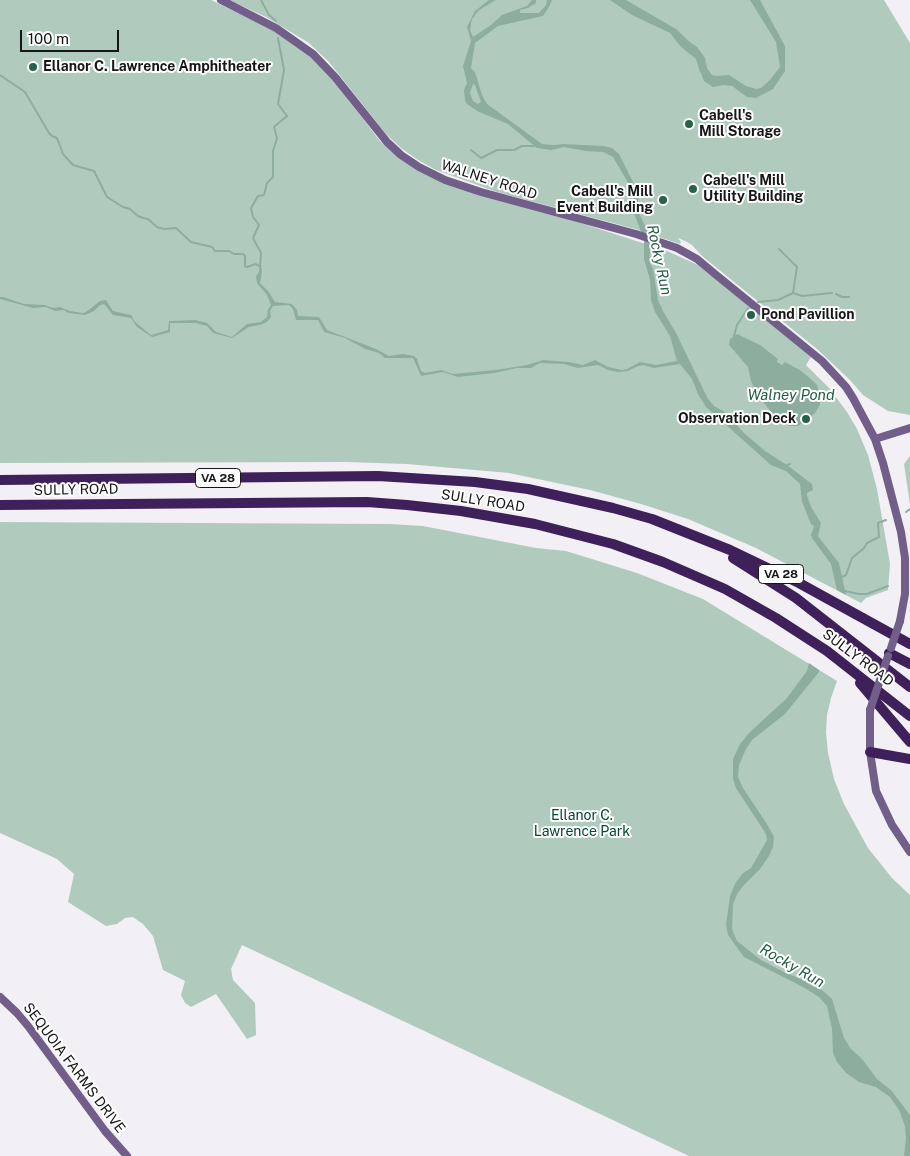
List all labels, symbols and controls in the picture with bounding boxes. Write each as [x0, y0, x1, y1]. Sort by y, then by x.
scale bar [22, 20, 121, 52]
text: 100 m [28, 30, 69, 47]
place label: Ellanor C. Lawrence Amphitheater [43, 59, 271, 75]
marker: Ellanor C. Lawrence Amphitheater [27, 61, 39, 73]
place label: Cabell's Mill Storage [699, 108, 781, 140]
marker: Cabell's Mill Storage [683, 118, 695, 130]
street label: WALNEY ROAD [439, 157, 539, 203]
place label: Cabell's Mill Utility Building [703, 173, 803, 206]
marker: Cabell's Mill Utility Building [687, 183, 699, 195]
place label: Cabell's Mill Event Building [557, 184, 653, 216]
marker: Cabell's Mill Event Building [657, 194, 669, 206]
water label: Rocky Run [643, 223, 675, 297]
place label: Pond Pavillion [761, 307, 855, 323]
marker: Pond Pavillion [745, 309, 757, 321]
water label: Walney Pond [747, 386, 835, 404]
place label: Observation Deck [678, 411, 796, 427]
marker: Observation Deck [800, 413, 812, 425]
road number: VA 28 [196, 468, 240, 488]
street label: SULLY ROAD [33, 481, 119, 499]
street label: SULLY ROAD [440, 486, 526, 516]
road number: VA 28 [758, 564, 804, 584]
street label: SULLY ROAD [819, 626, 897, 690]
park label: Ellanor C. Lawrence Park [534, 808, 630, 840]
water label: Rocky Run [756, 940, 828, 992]
street label: SEQUOIA FARMS DRIVE [19, 1000, 129, 1136]

